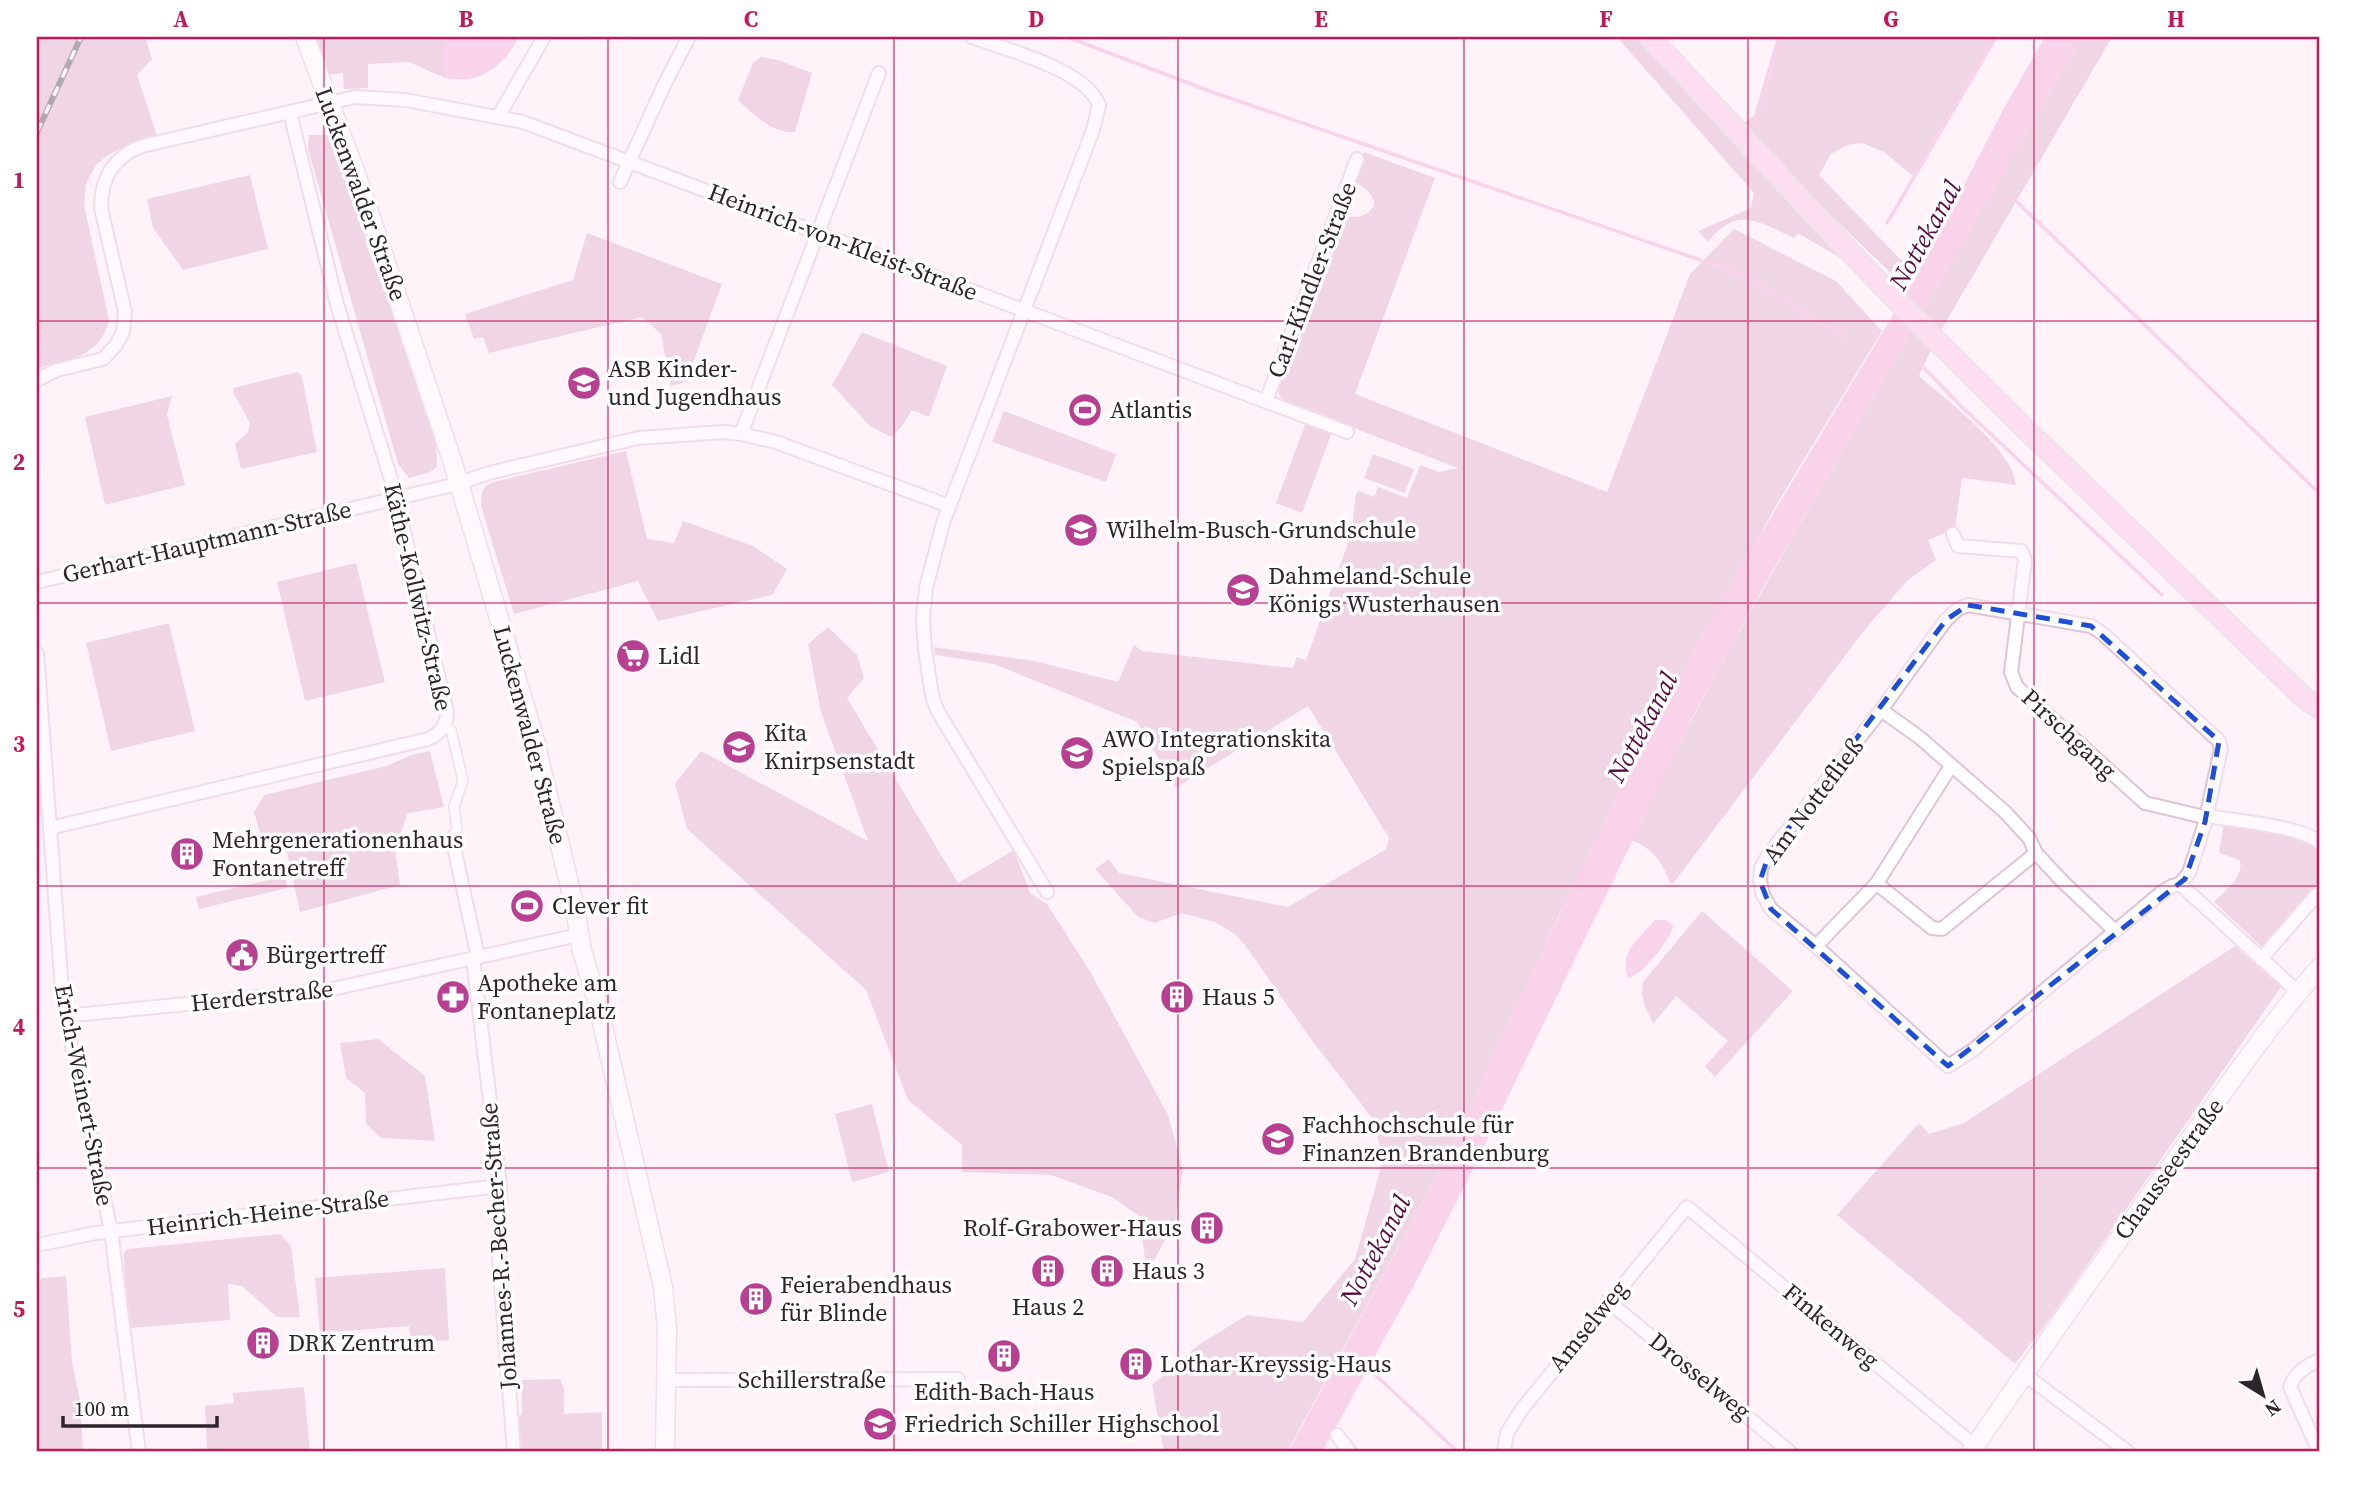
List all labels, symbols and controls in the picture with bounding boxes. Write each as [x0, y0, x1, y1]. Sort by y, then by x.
text: A [173, 3, 189, 35]
text: B [459, 3, 474, 35]
text: C [744, 3, 758, 35]
text: D [1028, 3, 1044, 35]
text: E [1314, 3, 1328, 35]
text: F [1599, 3, 1613, 35]
text: G [1883, 3, 1899, 35]
text: H [2167, 3, 2185, 35]
street label: Luckenwalder Straße [307, 82, 415, 305]
text: 1 [13, 164, 25, 196]
water label: Nottekanal [1880, 173, 1970, 297]
street label: Heinrich-von-Kleist-Straße [704, 175, 983, 308]
street label: Carl-Kindler-Straße [1259, 177, 1364, 383]
place label: ASB Kinder- und Jugendhaus [608, 352, 781, 413]
school or university icon: ASB Kinder- und Jugendhaus [565, 364, 603, 402]
sports icon: Atlantis [1066, 391, 1104, 429]
place label: Atlantis [1110, 393, 1192, 426]
text: 2 [13, 446, 25, 478]
street label: Käthe-Kollwitz-Straße [376, 480, 461, 714]
street label: Gerhart-Hauptmann-Straße [59, 492, 355, 591]
school or university icon: Wilhelm-Busch-Grundschule [1062, 511, 1100, 549]
place label: Wilhelm-Busch-Grundschule [1106, 513, 1416, 546]
place label: Dahmeland-Schule Königs Wusterhausen [1268, 559, 1500, 620]
school or university icon: Dahmeland-Schule Königs Wusterhausen [1224, 571, 1262, 609]
street label: Luckenwalder Straße [485, 622, 576, 848]
supermarket icon: Lidl [614, 637, 652, 675]
place label: Lidl [658, 639, 700, 672]
water label: Nottekanal [1598, 665, 1686, 789]
street label: Pirschgang [2015, 681, 2124, 786]
place label: Kita Knirpsenstadt [764, 716, 915, 777]
place label: AWO Integrationskita Spielspaß [1102, 722, 1332, 783]
text: 3 [13, 728, 25, 760]
school or university icon: Kita Knirpsenstadt [720, 728, 758, 766]
street label: Am Nottefließ [1754, 731, 1871, 870]
school or university icon: AWO Integrationskita Spielspaß [1058, 734, 1096, 772]
place label: Mehrgenerationenhaus Fontanetreff [212, 823, 463, 884]
building icon: Mehrgenerationenhaus Fontanetreff [168, 835, 206, 873]
sports icon: Clever fit [508, 887, 546, 925]
place label: Clever fit [552, 889, 648, 922]
public building icon: Bürgertreff [223, 936, 261, 974]
place label: Bürgertreff [266, 938, 387, 971]
place label: Apotheke am Fontaneplatz [477, 966, 618, 1027]
street label: Herderstraße [189, 972, 335, 1019]
pharmacy icon: Apotheke am Fontaneplatz [434, 978, 472, 1016]
building icon: Haus 5 [1158, 978, 1196, 1016]
place label: Haus 5 [1202, 980, 1275, 1013]
street label: Erich-Weinert-Straße [47, 981, 122, 1209]
text: 4 [13, 1011, 25, 1043]
street label: Chausseestraße [2106, 1091, 2231, 1246]
street label: Johannes-R.-Becher-Straße [472, 1102, 525, 1391]
place label: Fachhochschule für Finanzen Brandenburg [1302, 1108, 1549, 1169]
school or university icon: Fachhochschule für Finanzen Brandenburg [1259, 1120, 1297, 1158]
street label: Heinrich-Heine-Straße [145, 1181, 391, 1244]
water label: Nottekanal [1331, 1188, 1419, 1312]
building icon: Rolf-Grabower-Haus [1188, 1209, 1226, 1247]
place label: Rolf-Grabower-Haus [963, 1211, 1182, 1244]
building icon: Haus 2 [1029, 1252, 1067, 1290]
building icon: Haus 3 [1088, 1252, 1126, 1290]
place label: Haus 3 [1132, 1254, 1205, 1287]
place label: Feierabendhaus für Blinde [780, 1268, 952, 1329]
street label: Amselweg [1540, 1273, 1635, 1379]
street label: Finkenweg [1776, 1276, 1887, 1376]
building icon: Feierabendhaus für Blinde [737, 1280, 775, 1318]
place label: Haus 2 [1012, 1290, 1084, 1323]
text: 5 [13, 1293, 25, 1325]
building icon: DRK Zentrum [244, 1324, 282, 1362]
street label: Drosselweg [1642, 1324, 1758, 1427]
place label: DRK Zentrum [288, 1326, 435, 1359]
building icon: Edith-Bach-Haus [985, 1337, 1023, 1375]
building icon: Lothar-Kreyssig-Haus [1117, 1345, 1155, 1383]
place label: Lothar-Kreyssig-Haus [1160, 1347, 1391, 1380]
north arrow [2228, 1360, 2298, 1430]
street label: Schillerstraße [738, 1363, 886, 1396]
place label: Edith-Bach-Haus [914, 1375, 1094, 1408]
scale bar [63, 1384, 217, 1428]
text: 100 m [74, 1394, 129, 1423]
text: N [2260, 1394, 2287, 1423]
school or university icon: Friedrich Schiller Highschool [861, 1405, 899, 1443]
place label: Friedrich Schiller Highschool [904, 1407, 1219, 1440]

